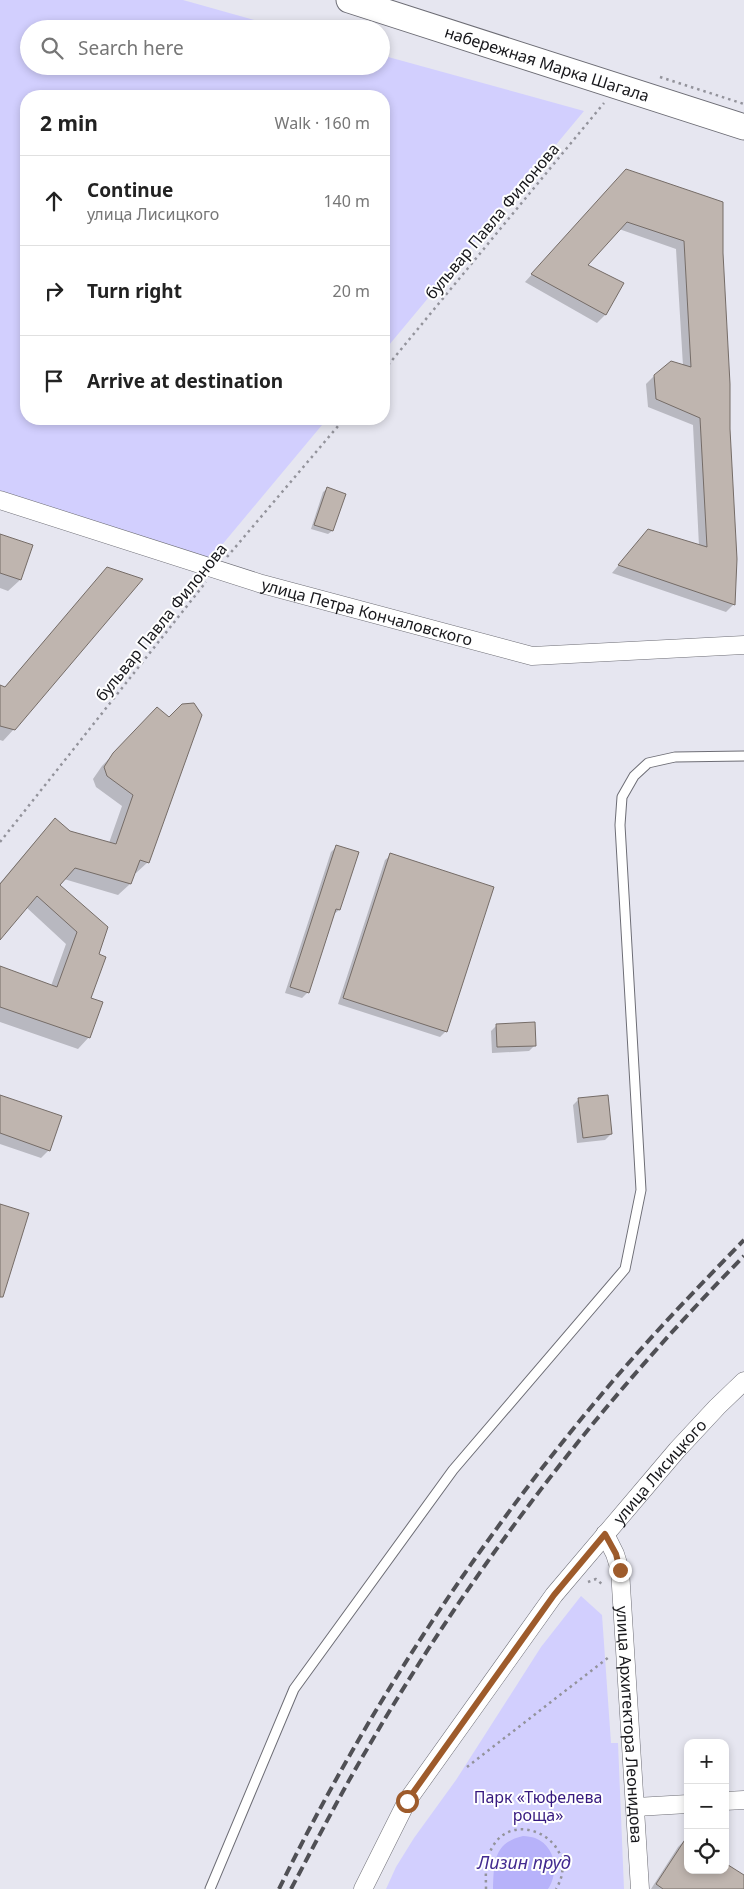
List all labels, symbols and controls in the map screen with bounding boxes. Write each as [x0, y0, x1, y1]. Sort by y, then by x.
search box [20, 20, 390, 75]
street label: набережная Марка Шагала [442, 20, 652, 107]
icon: search [38, 34, 66, 62]
text: Search here [78, 35, 184, 61]
text: 2 min [40, 109, 98, 137]
text: Walk · 160 m [275, 112, 370, 134]
street label: бульвар Павла Филонова [420, 138, 564, 304]
text: Continue [87, 177, 173, 203]
icon: ahead [40, 187, 68, 215]
text: 140 m [323, 190, 370, 212]
text: улица Лисицкого [87, 203, 219, 225]
icon: right [40, 277, 68, 305]
text: Turn right [87, 278, 182, 304]
text: 20 m [333, 280, 370, 302]
icon: arrive [40, 367, 68, 395]
text: Arrive at destination [87, 368, 283, 394]
street label: бульвар Павла Филонова [90, 538, 232, 706]
street label: улица Петра Кончаловского [259, 573, 475, 651]
street label: улица Лисицкого [608, 1414, 711, 1529]
route end [609, 1559, 632, 1582]
street label: улица Архитектора Леонидова [611, 1605, 648, 1844]
map controls [684, 1739, 729, 1874]
button: + [684, 1739, 729, 1784]
button: − [684, 1784, 729, 1829]
park label: Парк «Тюфелева роща» [474, 1786, 602, 1826]
route start [396, 1790, 419, 1813]
button: locate [684, 1829, 729, 1874]
water label: Лизин пруд [476, 1850, 571, 1874]

